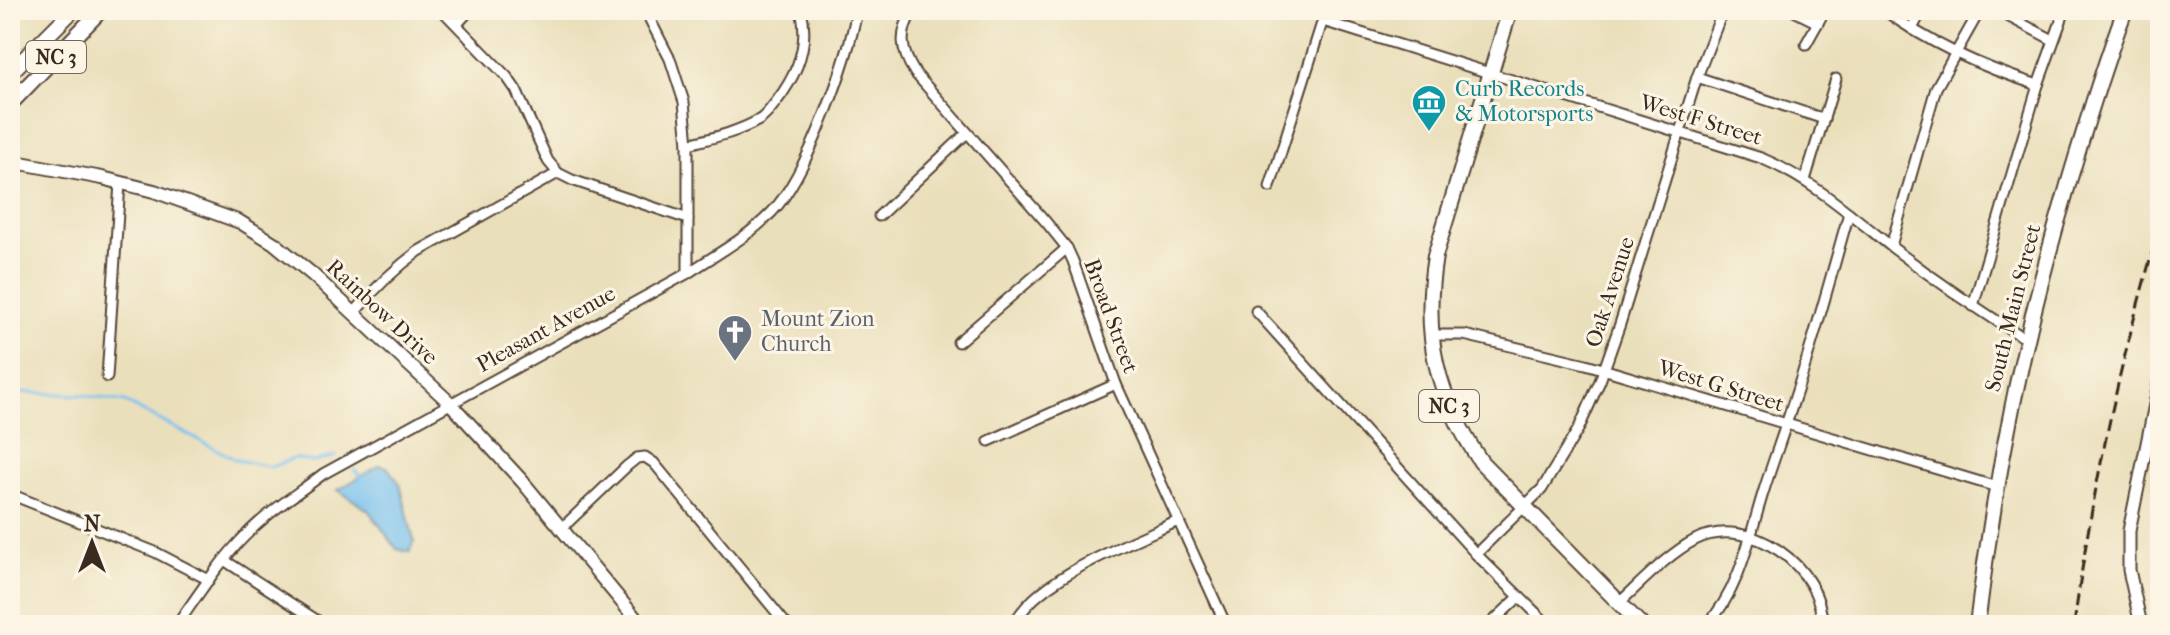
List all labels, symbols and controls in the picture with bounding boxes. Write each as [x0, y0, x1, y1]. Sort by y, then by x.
road number: NC 3 [26, 41, 86, 73]
place label: Curb Records & Motorsports [1455, 76, 1593, 127]
museum icon: Curb Records & Motorsports [1410, 83, 1448, 133]
street label: West F Street [1636, 89, 1765, 151]
street label: South Main Street [1980, 221, 2046, 395]
street label: Oak Avenue [1580, 233, 1640, 351]
street label: Rainbow Drive [321, 254, 443, 370]
street label: Broad Street [1078, 255, 1144, 377]
street label: Pleasant Avenue [472, 280, 620, 378]
place label: Mount Zion Church [761, 306, 875, 357]
church icon: Mount Zion Church [716, 313, 754, 363]
street label: West G Street [1654, 354, 1787, 417]
road number: NC 3 [1419, 390, 1479, 422]
north arrow [52, 503, 132, 583]
text: N [84, 511, 101, 537]

